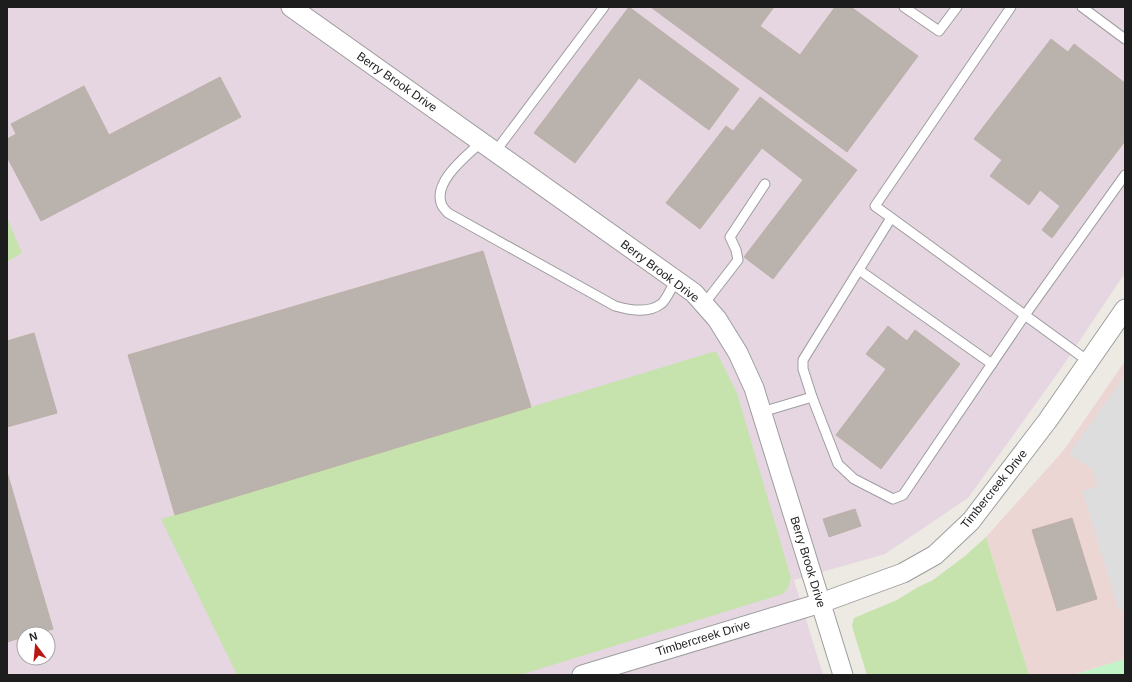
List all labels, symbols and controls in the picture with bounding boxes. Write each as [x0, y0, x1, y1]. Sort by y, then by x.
street label: Berry Brook Drive [354, 49, 440, 115]
street label: Berry Brook Drive [618, 237, 702, 305]
street label: Timbercreek Drive [958, 446, 1030, 531]
street label: Berry Brook Drive [787, 515, 829, 610]
street label: Timbercreek Drive [654, 617, 752, 659]
north arrow [16, 626, 56, 666]
text: N [28, 630, 39, 643]

